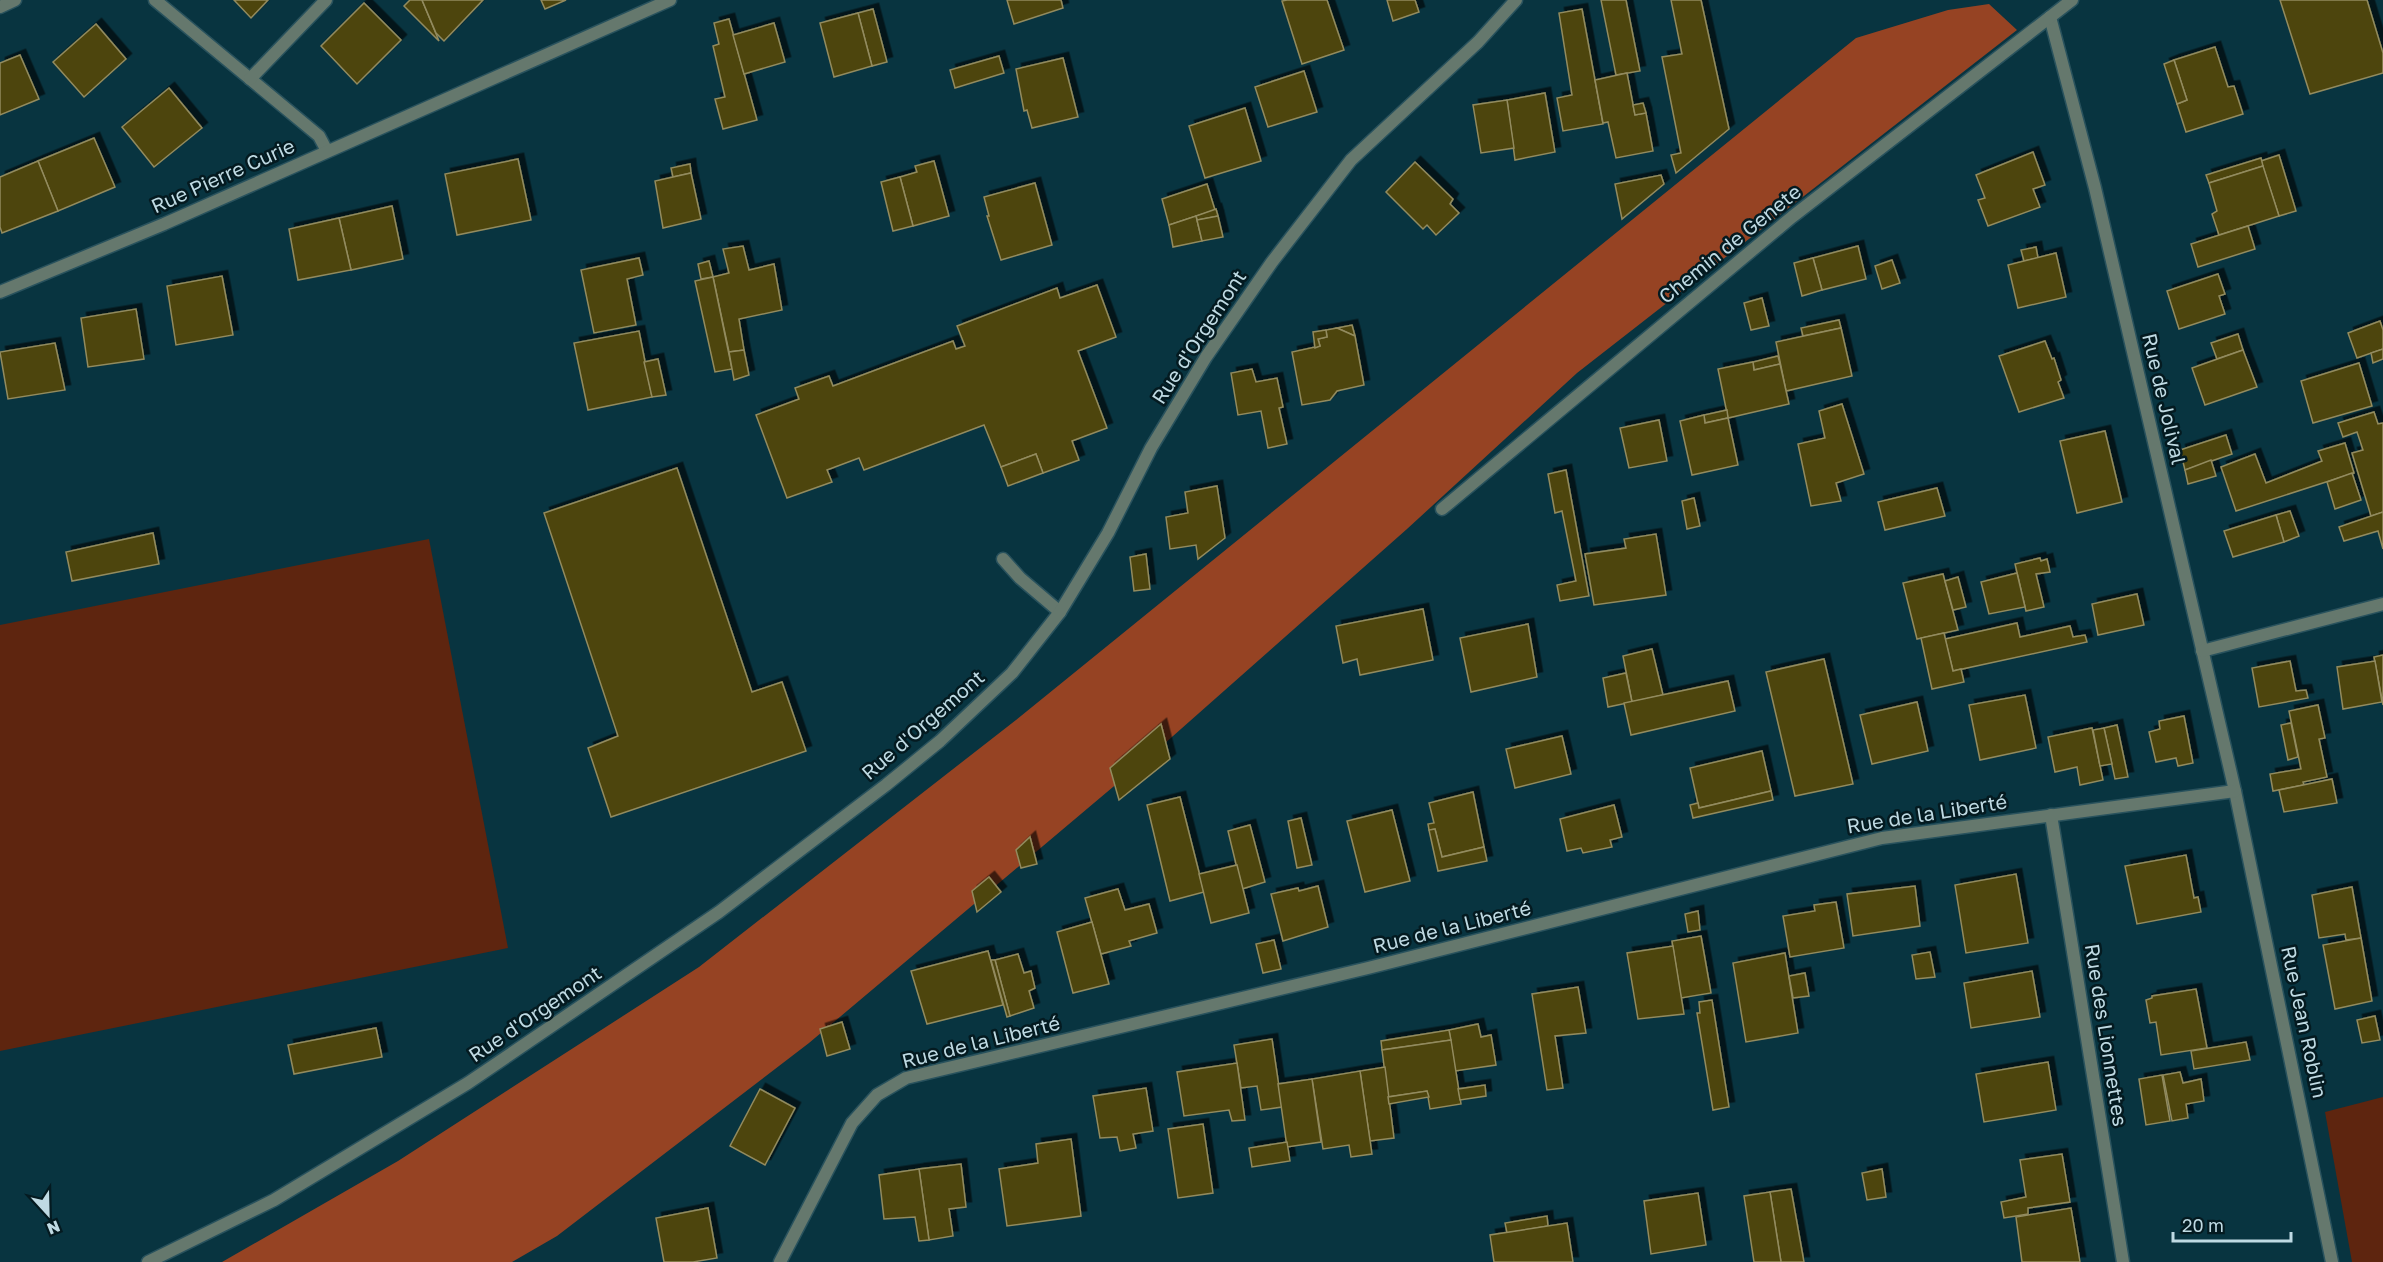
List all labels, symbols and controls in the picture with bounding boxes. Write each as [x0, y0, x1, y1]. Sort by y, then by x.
street label: Rue Pierre Curie [147, 133, 298, 217]
street label: Chemin de Genete [1653, 179, 1805, 308]
street label: Rue d'Orgemont [1146, 265, 1250, 408]
street label: Rue de Jolival [2138, 331, 2192, 467]
street label: Rue d'Orgemont [856, 664, 989, 784]
street label: Rue de la Liberté [1845, 788, 2009, 838]
street label: Rue de la Liberté [1370, 895, 1533, 957]
street label: Rue des Lionnettes [2081, 942, 2133, 1128]
street label: Rue Jean Roblin [2277, 944, 2333, 1100]
street label: Rue d'Orgemont [464, 960, 605, 1066]
street label: Rue de la Liberté [899, 1010, 1062, 1072]
north arrow [18, 1184, 78, 1244]
scale bar [2173, 1205, 2292, 1243]
text: 20 m [2182, 1214, 2224, 1236]
text: N [44, 1216, 63, 1239]

